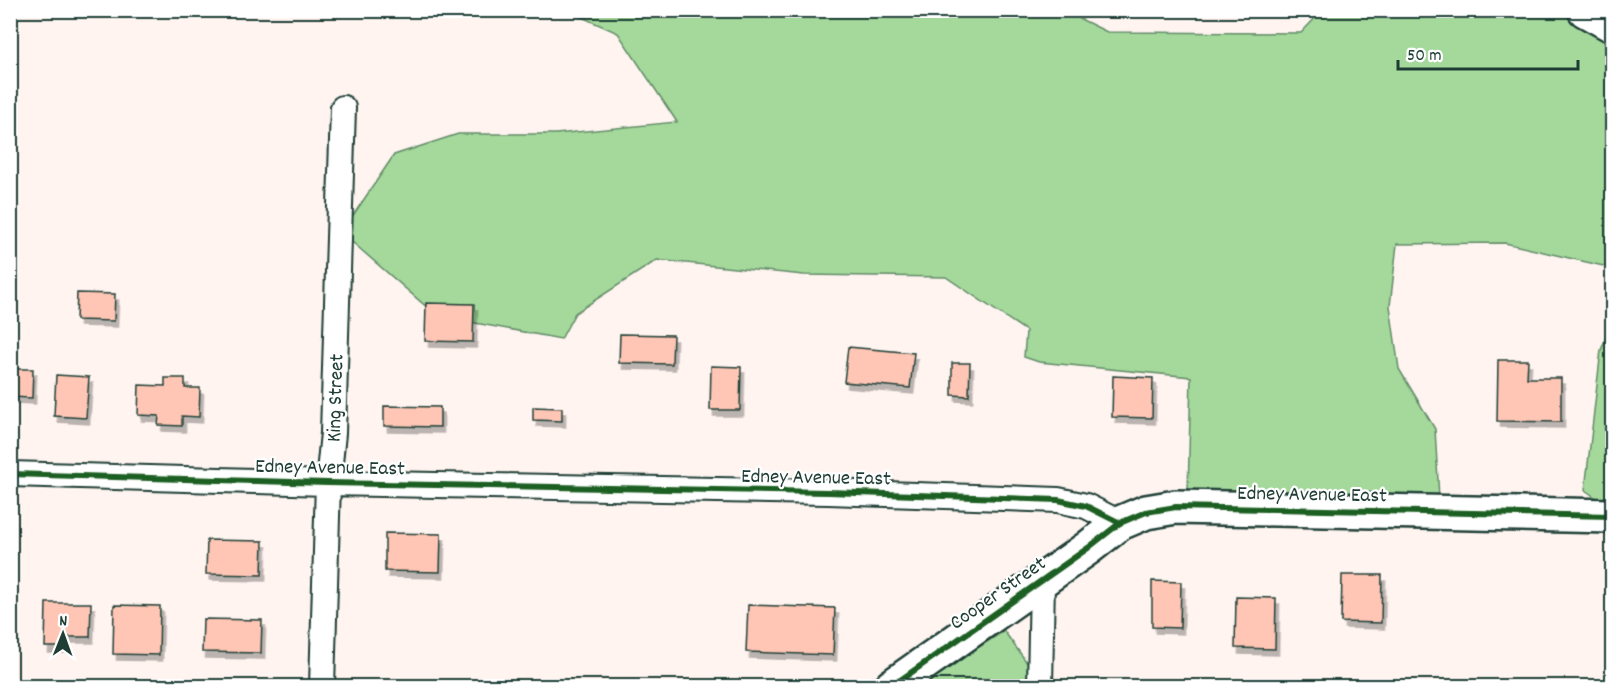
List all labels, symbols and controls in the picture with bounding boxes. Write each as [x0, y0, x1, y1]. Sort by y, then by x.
scale bar [1398, 33, 1578, 71]
text: 50 m [1407, 44, 1442, 69]
street label: King Street [320, 353, 354, 443]
street label: Edney Avenue East [255, 453, 405, 485]
street label: Edney Avenue East [741, 463, 891, 495]
street label: Edney Avenue East [1237, 480, 1387, 512]
street label: Cooper Street [944, 550, 1053, 639]
north arrow [33, 604, 93, 664]
text: N [59, 610, 67, 633]

